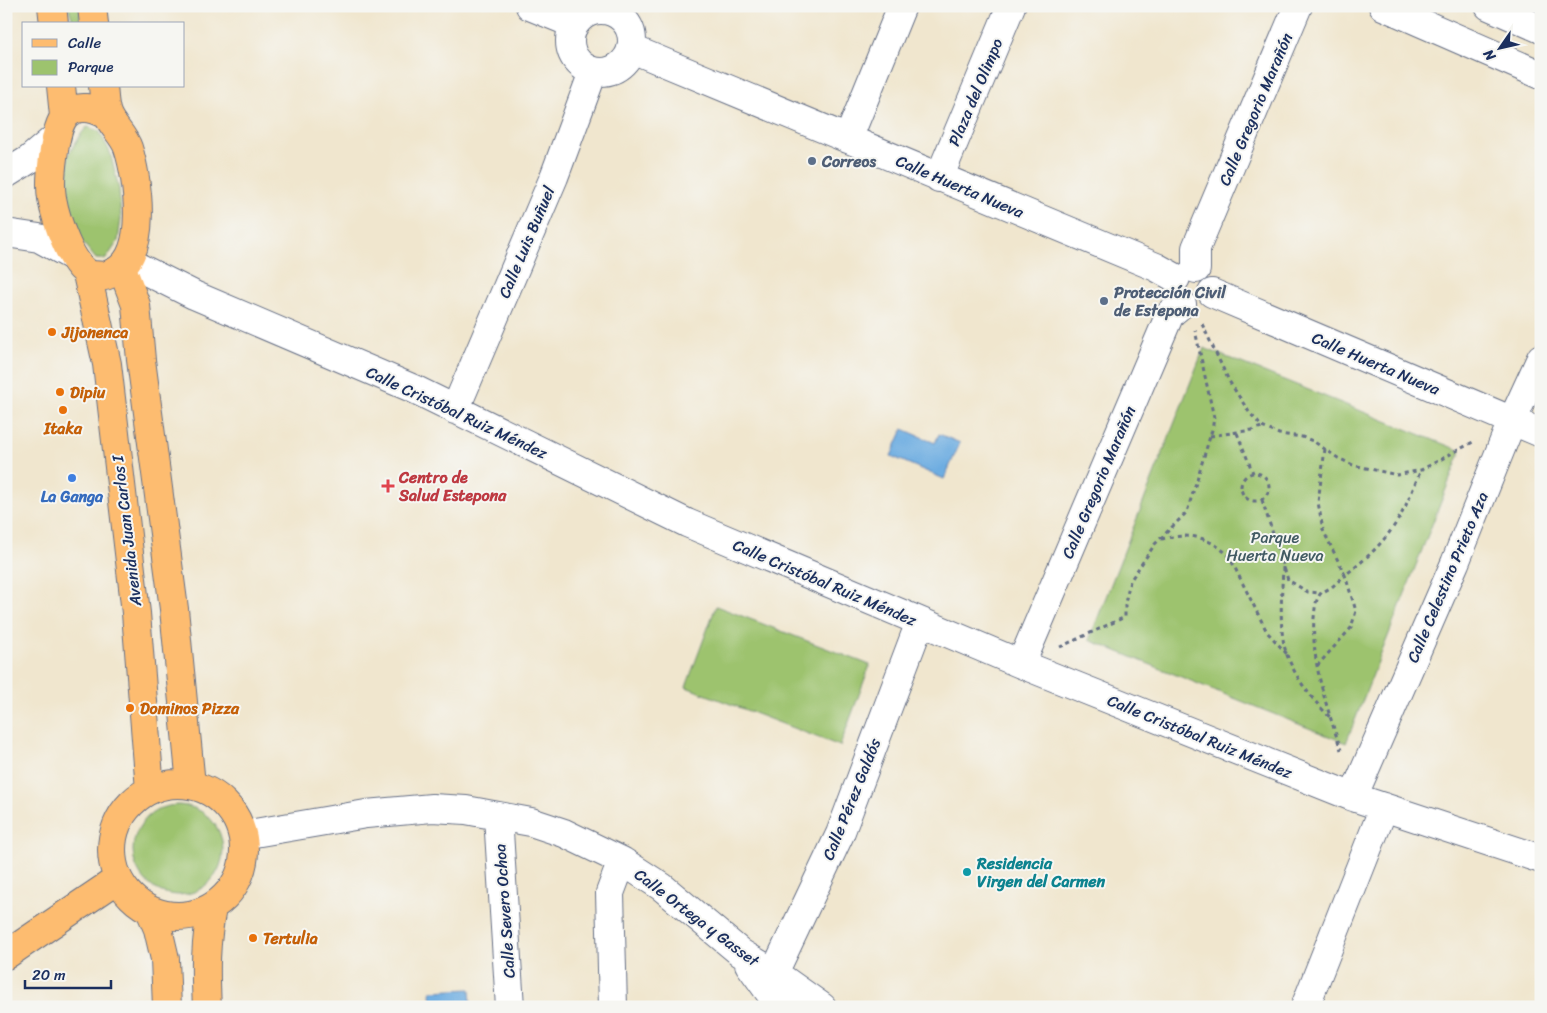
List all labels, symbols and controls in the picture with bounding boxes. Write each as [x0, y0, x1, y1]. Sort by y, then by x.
legend [22, 22, 185, 88]
north arrow [1474, 22, 1524, 72]
street label: Calle Gregorio Marañón [1210, 28, 1301, 190]
text: Calle [68, 30, 101, 56]
street label: Plaza del Olimpo [940, 34, 1011, 151]
text: N [1476, 44, 1503, 67]
text: Parque [68, 54, 113, 80]
street label: Calle Huerta Nueva [891, 146, 1029, 227]
place label: Correos [821, 147, 876, 176]
marker: Correos [806, 155, 818, 167]
street label: Calle Luis Buñuel [490, 181, 563, 303]
place label: Protección Civil de Estepona [1114, 278, 1227, 325]
marker: Protección Civil de Estepona [1098, 295, 1110, 307]
place label: Jijonenca [61, 318, 128, 347]
street label: Calle Huerta Nueva [1307, 323, 1445, 404]
marker: Jijonenca [46, 326, 58, 338]
street label: Calle Cristóbal Ruiz Méndez [361, 358, 553, 468]
place label: Dipiu [70, 378, 106, 407]
marker: Dipiu [54, 386, 66, 398]
street label: Calle Gregorio Marañón [1053, 401, 1144, 563]
marker: Itaka [57, 404, 69, 416]
place label: Itaka [43, 414, 83, 443]
street label: Avenida Juan Carlos I [103, 452, 150, 609]
place label: Centro de Salud Estepona [398, 463, 507, 510]
marker: La Ganga [66, 472, 78, 484]
marker: Centro de Salud Estepona [381, 479, 395, 493]
place label: La Ganga [41, 482, 104, 511]
street label: Calle Celestino Prieto Aza [1398, 487, 1497, 667]
park label: Parque Huerta Nueva [1226, 523, 1324, 570]
street label: Calle Cristóbal Ruiz Méndez [728, 531, 922, 635]
street label: Calle Cristóbal Ruiz Méndez [1103, 686, 1297, 787]
place label: Dominos Pizza [140, 694, 240, 723]
marker: Dominos Pizza [124, 702, 136, 714]
street label: Calle Pérez Galdós [814, 733, 889, 865]
street label: Calle Severo Ochoa [485, 843, 524, 979]
place label: Residencia Virgen del Carmen [976, 849, 1106, 896]
street label: Calle Ortega y Gasset [628, 860, 766, 975]
marker: Residencia Virgen del Carmen [961, 866, 973, 878]
place label: Tertulia [263, 924, 318, 953]
marker: Tertulia [247, 932, 259, 944]
scale bar [25, 958, 111, 990]
text: 20 m [32, 962, 66, 988]

